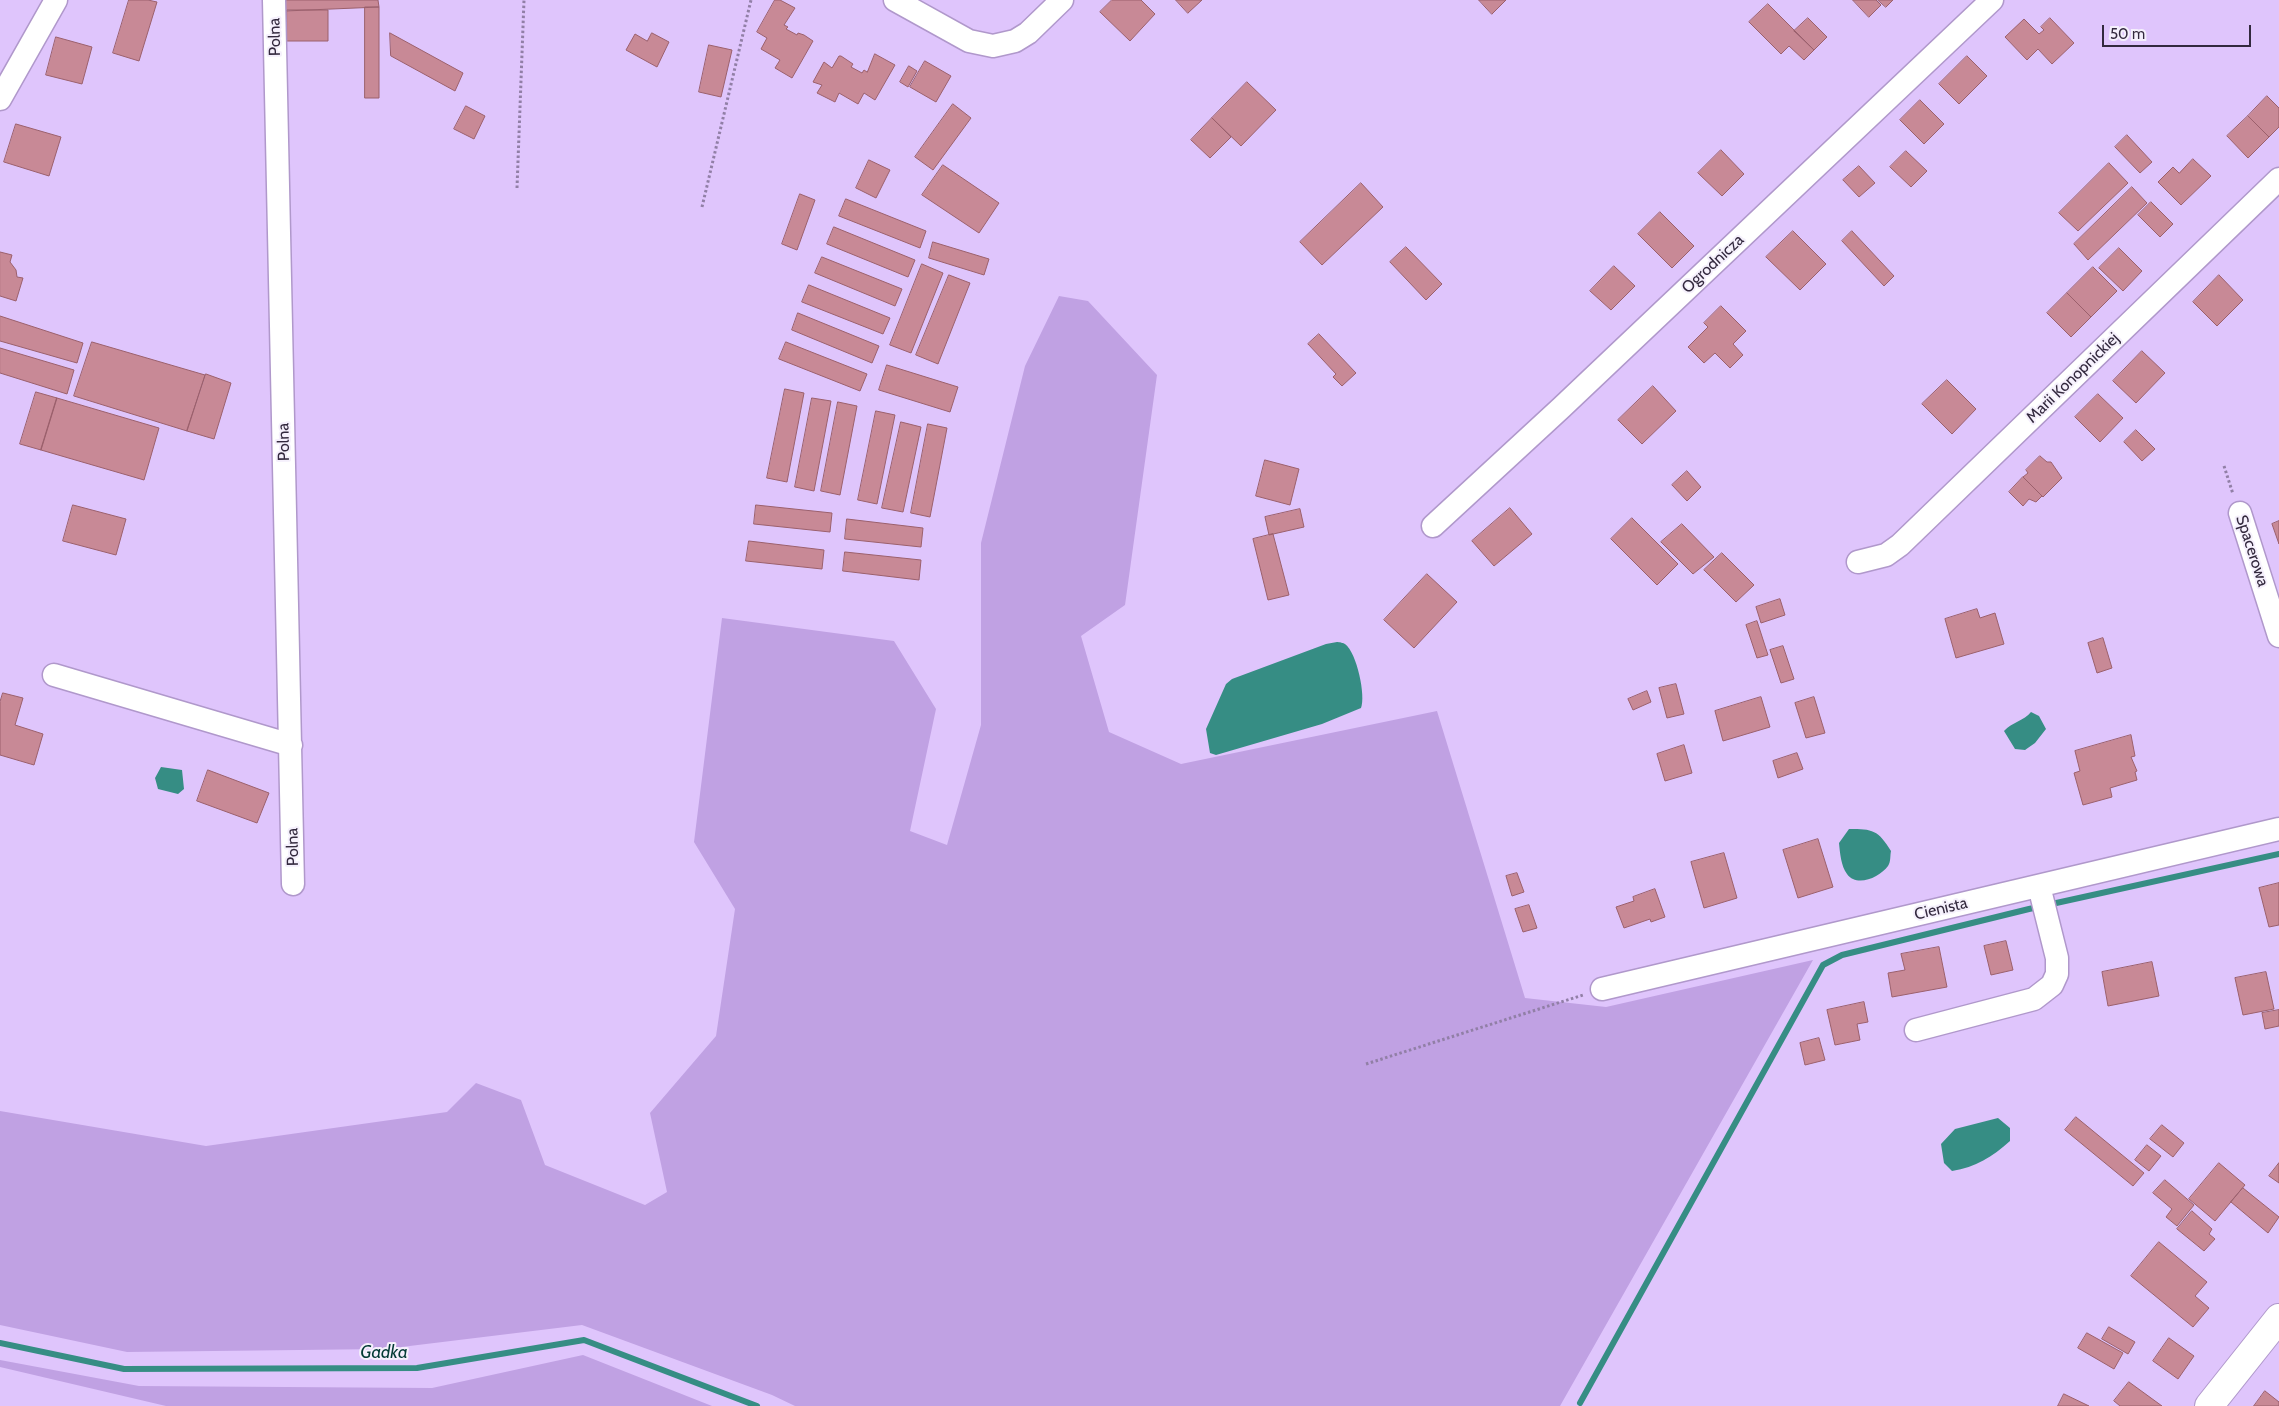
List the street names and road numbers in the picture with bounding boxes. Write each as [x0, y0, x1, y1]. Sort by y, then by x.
street label: Polna [265, 18, 285, 56]
street label: Ogrodnicza [1678, 231, 1748, 297]
street label: Marii Konopnickiej [2023, 329, 2123, 427]
street label: Polna [274, 423, 294, 461]
street label: Spacerowa [2231, 513, 2273, 589]
street label: Polna [283, 828, 303, 866]
street label: Cienista [1913, 894, 1969, 924]

